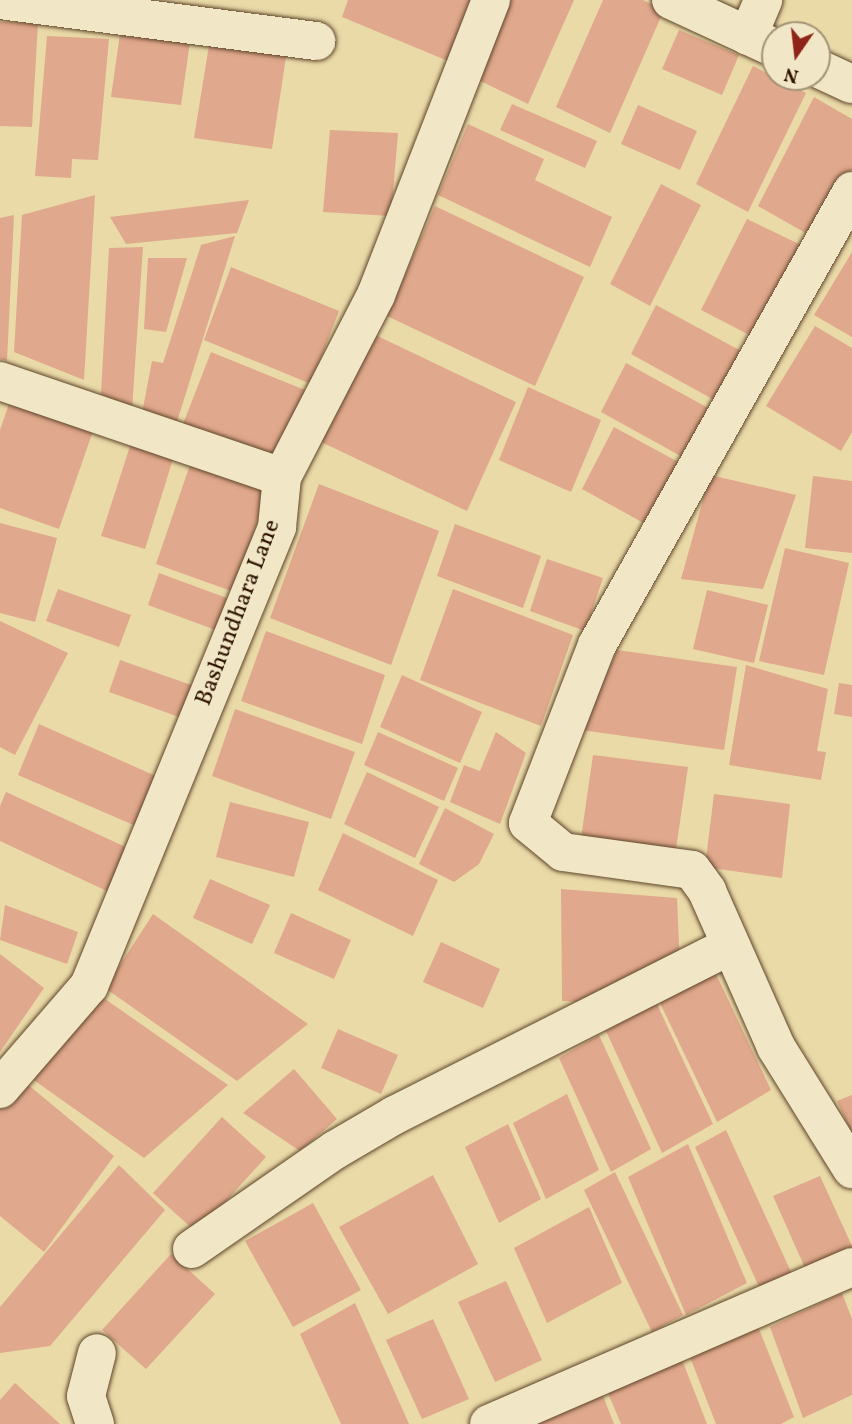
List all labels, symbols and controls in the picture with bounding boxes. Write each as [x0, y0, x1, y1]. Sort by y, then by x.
north arrow [761, 21, 831, 91]
text: N [782, 60, 801, 89]
street label: Bashundhara Lane [190, 516, 288, 710]

